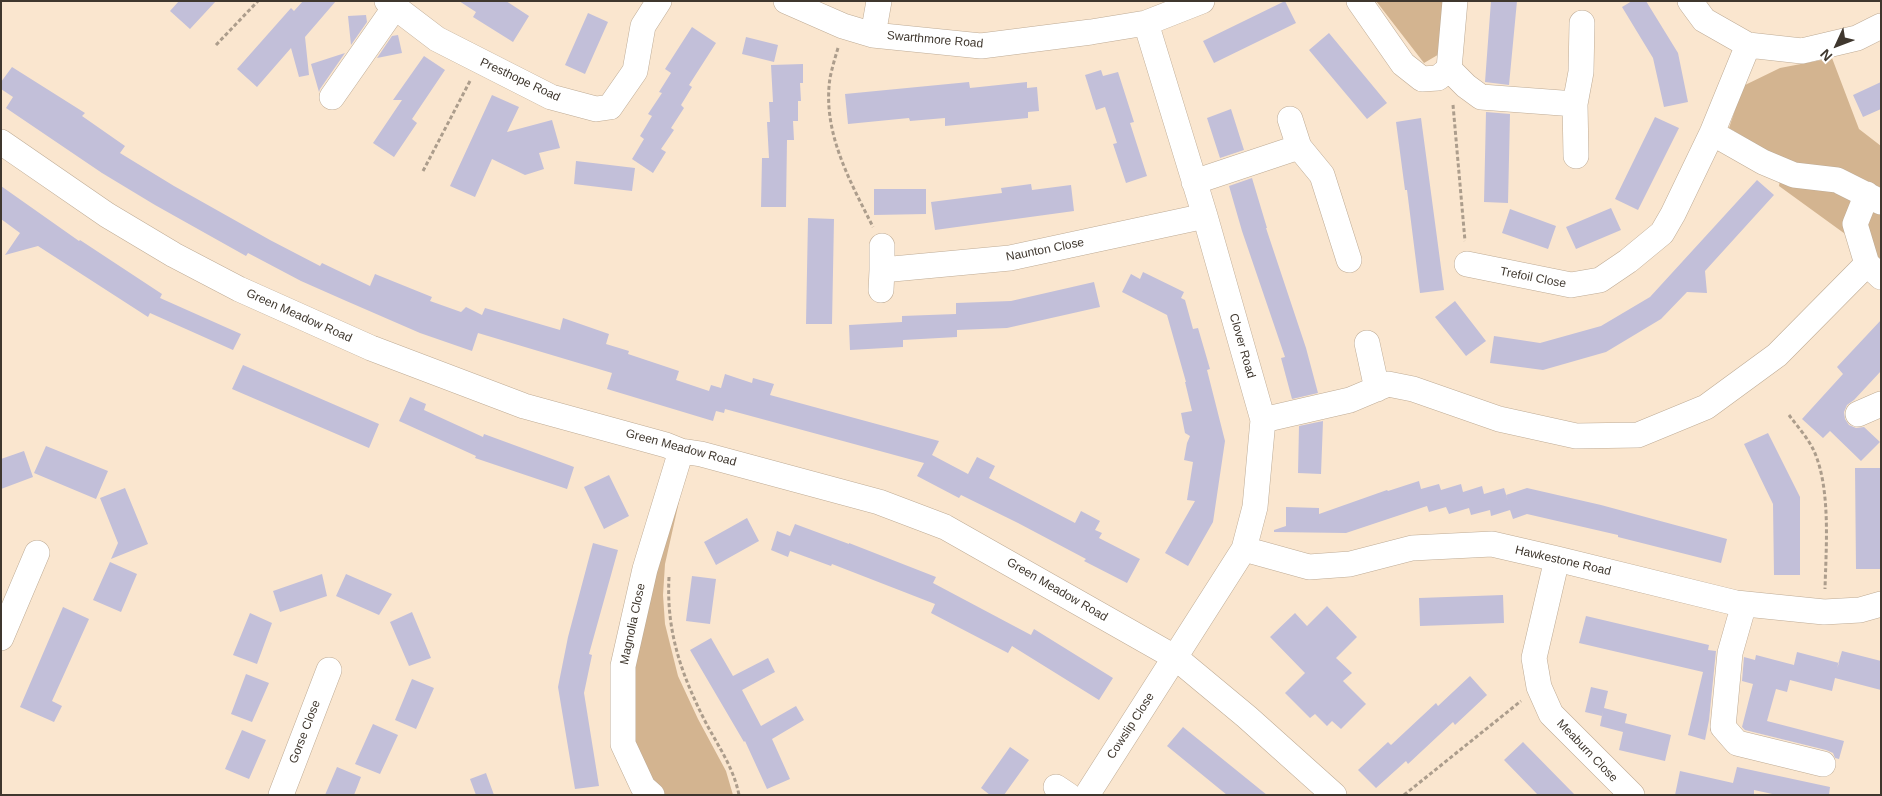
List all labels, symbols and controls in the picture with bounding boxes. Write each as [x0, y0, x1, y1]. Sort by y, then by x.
north arrow [1812, 20, 1862, 70]
street label: Swarthmore Road [886, 29, 984, 51]
text: N [1817, 46, 1835, 64]
street label: Presthope Road [478, 55, 562, 105]
street label: Naunton Close [1005, 235, 1085, 265]
street label: Trefoil Close [1499, 265, 1567, 291]
street label: Green Meadow Road [244, 286, 354, 346]
street label: Clover Road [1226, 312, 1258, 380]
street label: Green Meadow Road [624, 426, 738, 470]
street label: Hawkestone Road [1514, 543, 1612, 579]
street label: Green Meadow Road [1004, 555, 1110, 625]
street label: Magnolia Close [617, 582, 649, 666]
street label: Cowslip Close [1104, 690, 1158, 762]
street label: Gorse Close [286, 698, 324, 766]
street label: Meaburn Close [1554, 717, 1620, 785]

